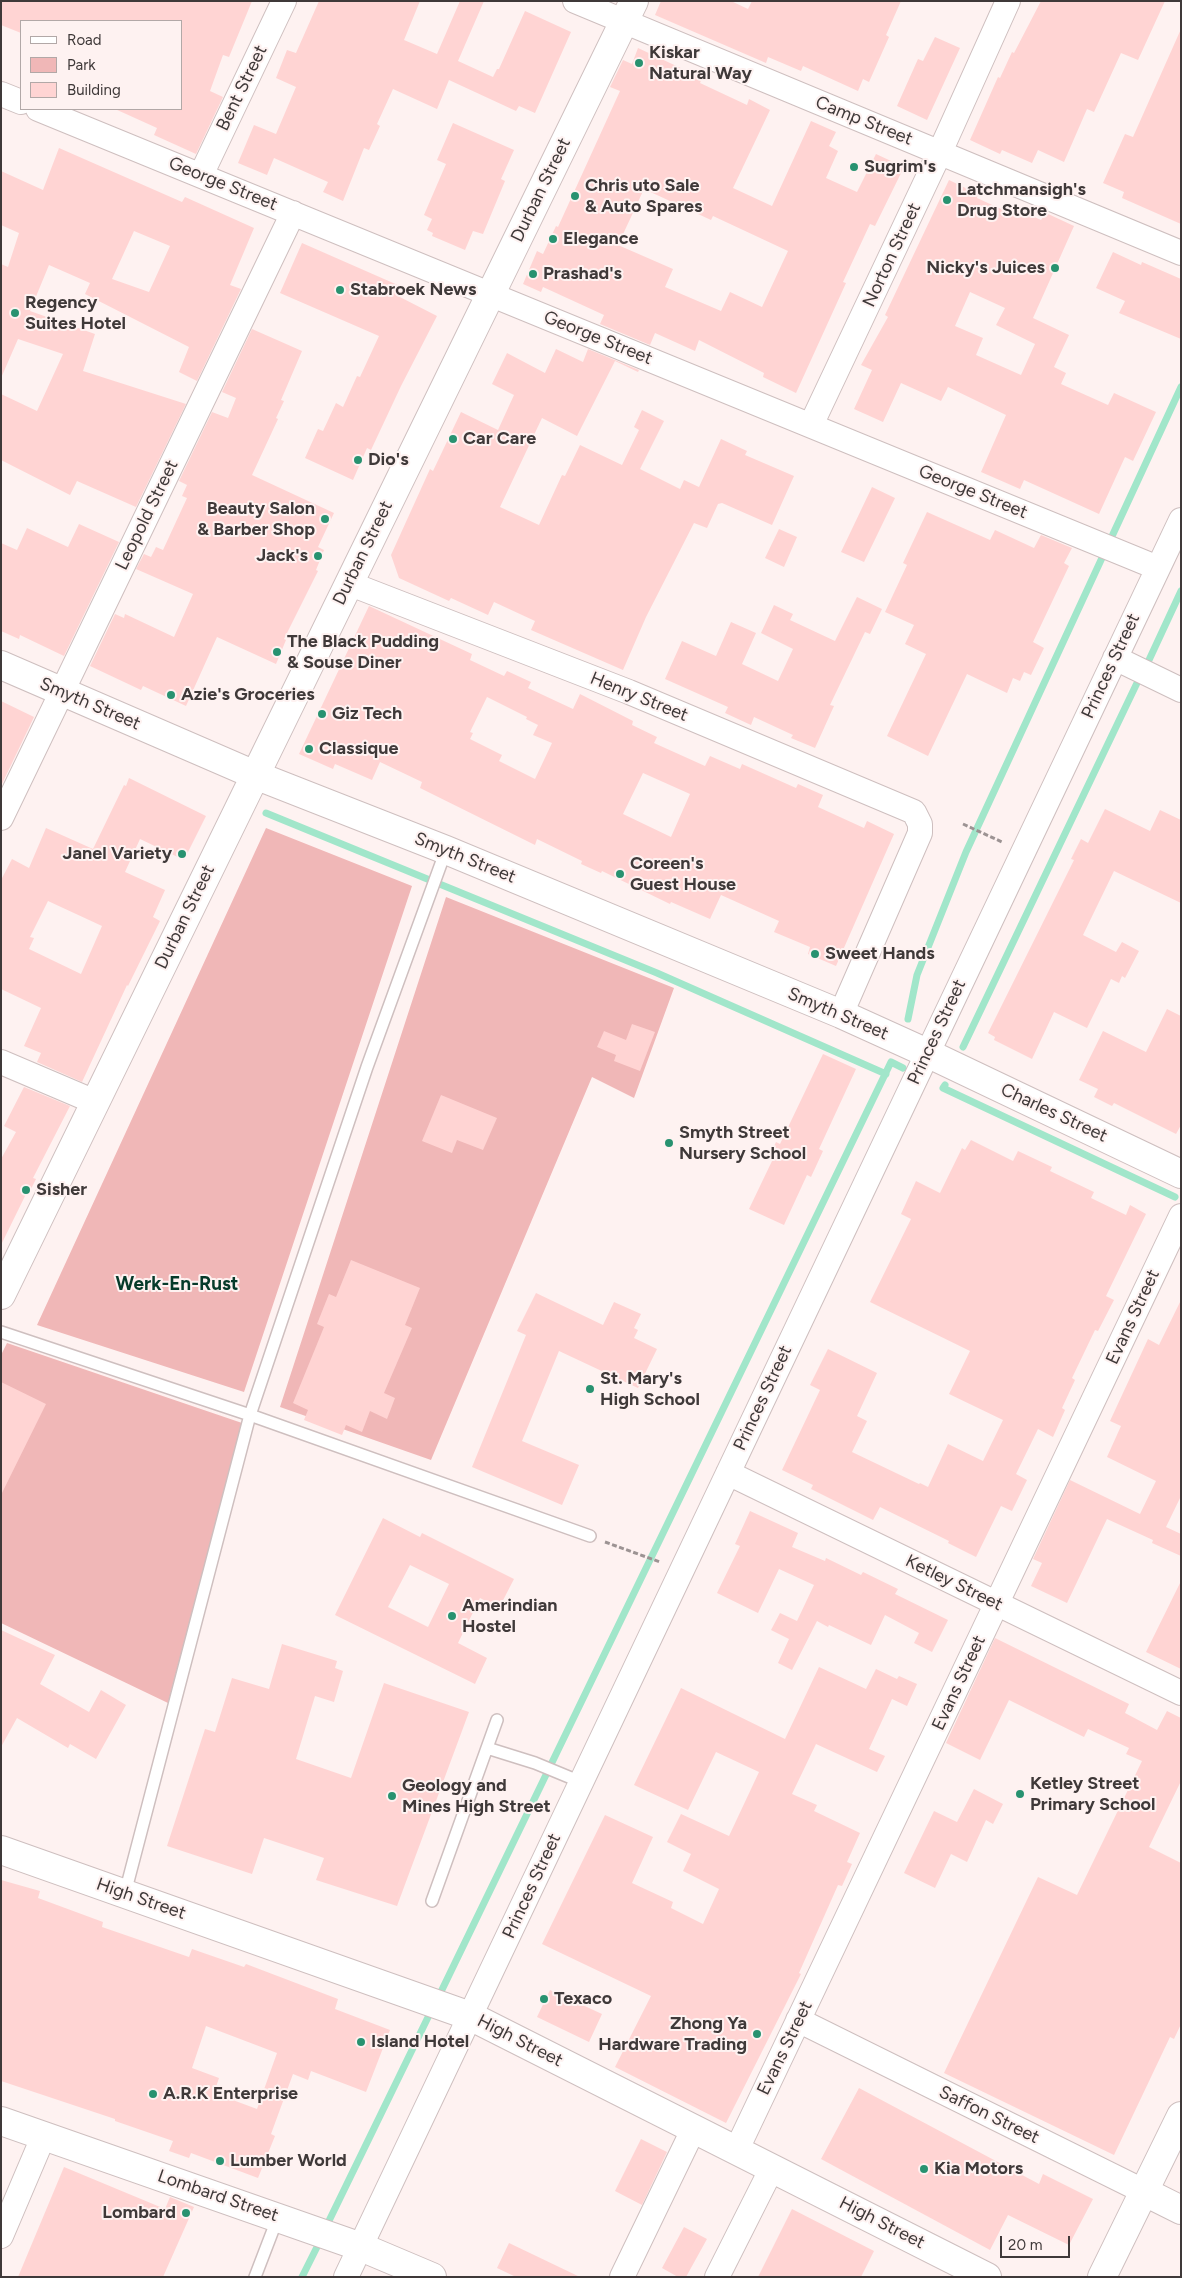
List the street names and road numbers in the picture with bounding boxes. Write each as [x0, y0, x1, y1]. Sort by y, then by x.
street label: Bent Street [212, 42, 272, 134]
street label: Camp Street [812, 92, 916, 150]
street label: Durban Street [506, 134, 576, 246]
street label: George Street [166, 152, 280, 216]
street label: Norton Street [858, 199, 926, 311]
street label: George Street [541, 306, 655, 370]
street label: Leopold Street [111, 456, 183, 574]
street label: George Street [916, 460, 1030, 524]
street label: Durban Street [328, 497, 398, 609]
street label: Princes Street [1077, 610, 1145, 722]
street label: Henry Street [587, 668, 691, 726]
street label: Smyth Street [36, 673, 144, 735]
street label: Smyth Street [411, 828, 519, 888]
street label: Durban Street [150, 861, 220, 973]
street label: Princes Street [903, 976, 971, 1088]
street label: Smyth Street [784, 983, 892, 1045]
street label: Charles Street [997, 1079, 1111, 1147]
street label: Evans Street [1102, 1266, 1164, 1368]
street label: Princes Street [729, 1342, 797, 1454]
street label: Ketley Street [902, 1550, 1006, 1616]
street label: Evans Street [928, 1632, 990, 1734]
street label: Princes Street [498, 1830, 566, 1942]
street label: High Street [93, 1874, 189, 1924]
street label: Evans Street [753, 1997, 817, 2099]
street label: High Street [474, 2010, 566, 2072]
street label: Saffon Street [935, 2081, 1043, 2149]
street label: Lombard Street [155, 2165, 281, 2227]
street label: High Street [836, 2192, 928, 2254]

